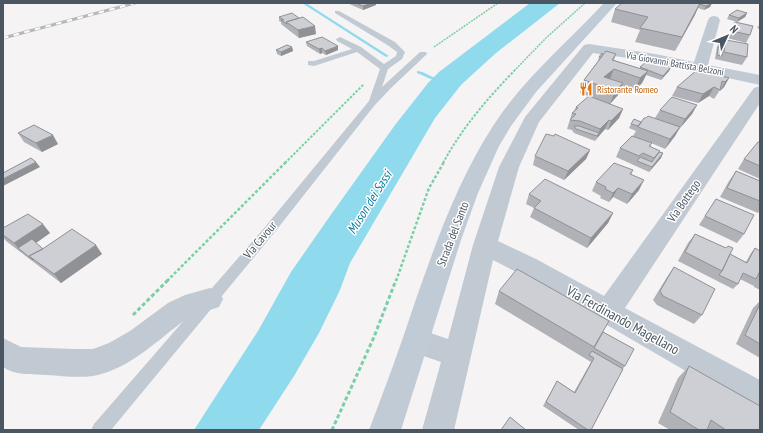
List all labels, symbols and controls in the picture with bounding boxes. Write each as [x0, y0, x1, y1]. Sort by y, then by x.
north arrow [707, 16, 747, 56]
text: N [727, 22, 741, 36]
street label: Via Giovanni Battista Belzoni [624, 48, 725, 79]
restaurant icon: Ristorante Romeo [578, 81, 594, 97]
place label: Ristorante Romeo [597, 83, 658, 96]
water label: Muson dei Sassi [343, 166, 397, 237]
street label: Via Bottego [663, 177, 704, 226]
street label: Strada del Santo [433, 199, 472, 268]
street label: Via Cavour [239, 217, 280, 262]
street label: Via Ferdinando Magellano [563, 281, 683, 358]

